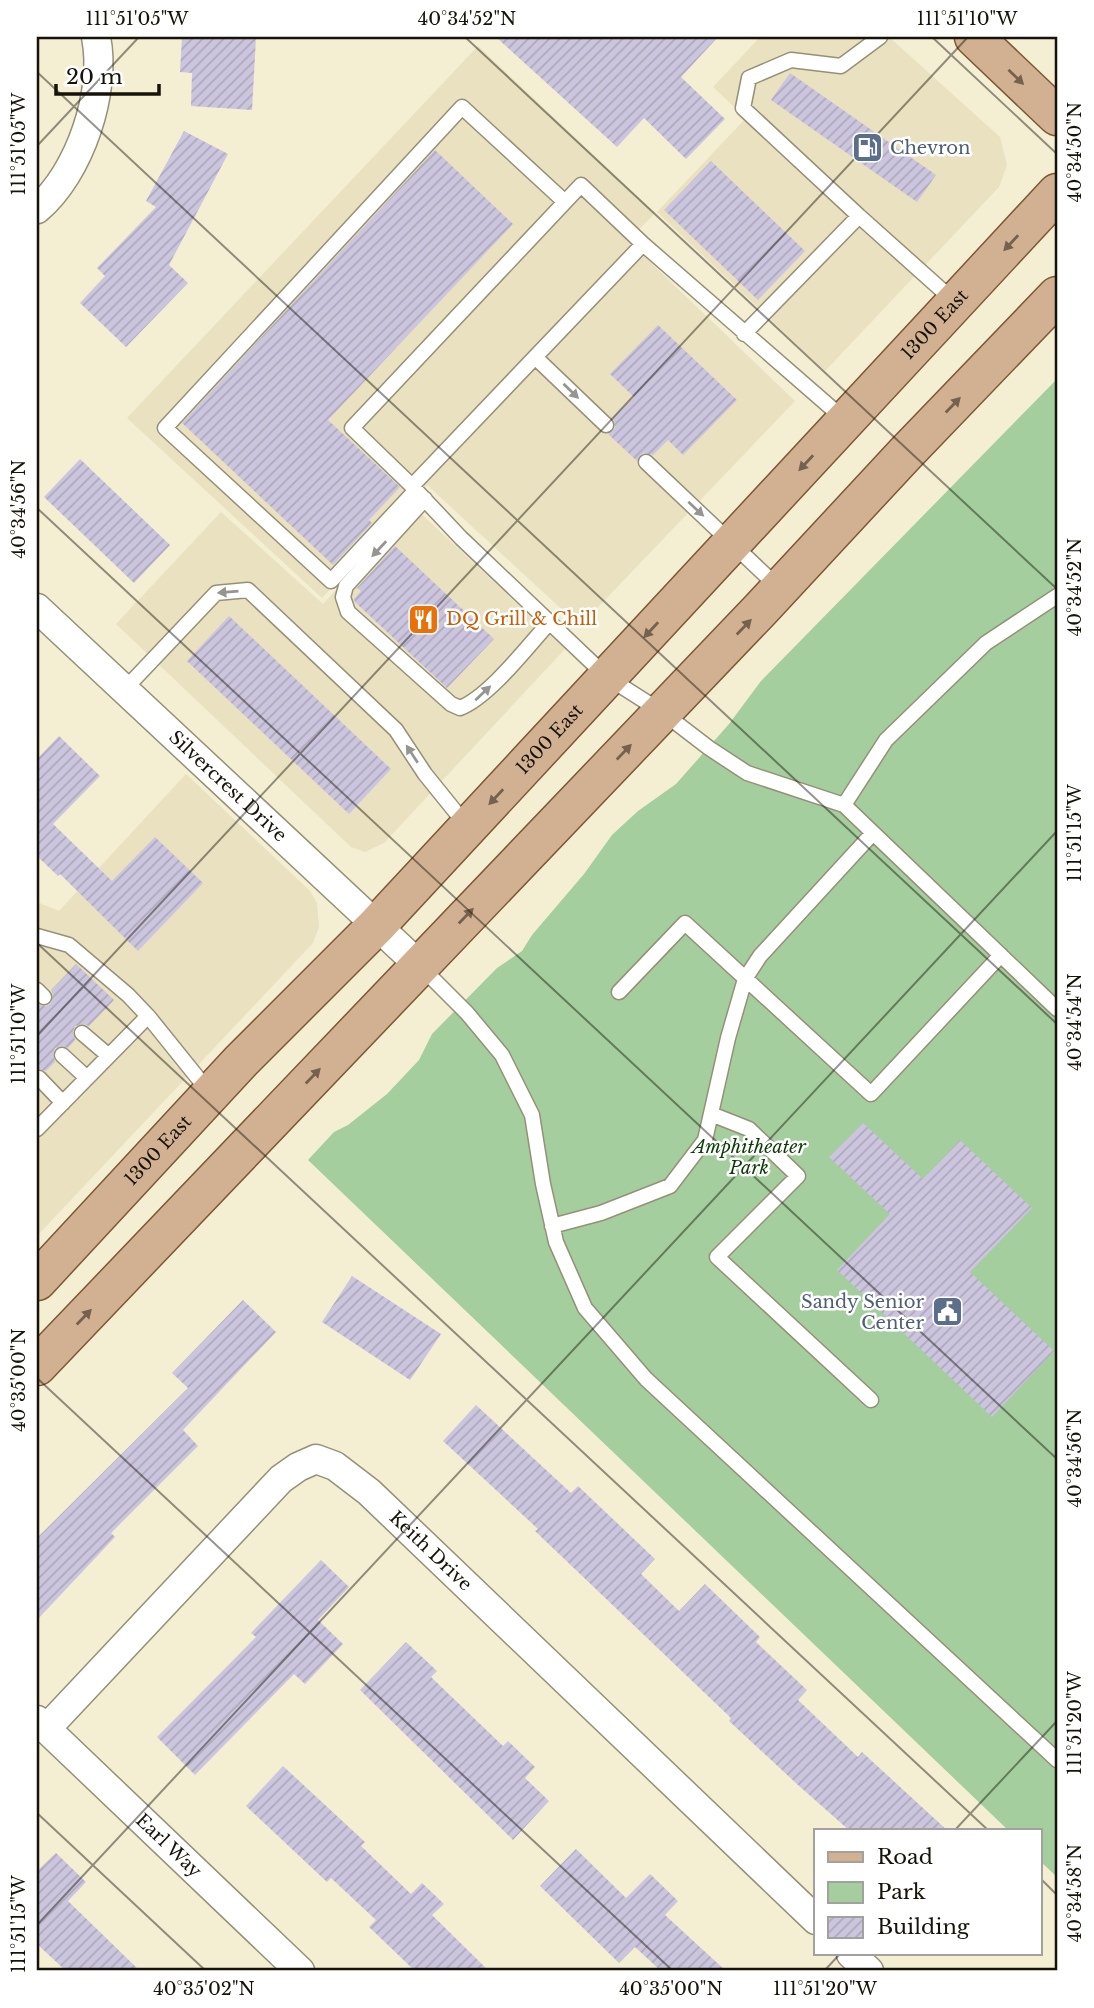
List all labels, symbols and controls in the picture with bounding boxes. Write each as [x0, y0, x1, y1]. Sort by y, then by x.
text: 111°51'05"W [86, 8, 189, 30]
text: 40°34'52"N [418, 8, 516, 30]
text: 111°51'10"W [917, 8, 1018, 30]
scale bar [56, 52, 159, 96]
text: 20 m [66, 64, 123, 90]
one-way arrow [1007, 68, 1024, 85]
text: 111°51'05"W [8, 92, 30, 195]
text: 40°34'50"N [1064, 102, 1086, 202]
fuel station icon: Chevron [850, 131, 884, 165]
place label: Chevron [890, 137, 970, 159]
one-way arrow [1003, 234, 1019, 251]
street label: 1300 East [897, 285, 973, 364]
one-way arrow [562, 382, 579, 398]
one-way arrow [944, 397, 960, 414]
one-way arrow [798, 454, 814, 471]
text: 40°34'56"N [8, 459, 30, 559]
one-way arrow [687, 501, 704, 517]
text: 40°34'52"N [1064, 538, 1086, 636]
one-way arrow [371, 540, 387, 558]
one-way arrow [217, 587, 239, 598]
restaurant icon: DQ Grill & Chill [406, 602, 440, 636]
place label: DQ Grill & Chill [446, 608, 597, 630]
one-way arrow [735, 619, 752, 636]
one-way arrow [643, 621, 659, 638]
one-way arrow [474, 685, 491, 701]
street label: 1300 East [512, 699, 588, 779]
street label: Silvercrest Drive [164, 726, 291, 846]
one-way arrow [405, 744, 418, 763]
one-way arrow [615, 744, 631, 761]
text: 111°51'15"W [1064, 783, 1086, 882]
one-way arrow [489, 788, 505, 805]
one-way arrow [458, 908, 474, 925]
text: 40°34'54"N [1064, 973, 1086, 1071]
text: 111°51'10"W [8, 983, 30, 1084]
one-way arrow [304, 1068, 321, 1085]
street label: 1300 East [120, 1111, 196, 1190]
park label: Amphitheater Park [690, 1136, 807, 1179]
place label: Sandy Senior Center [801, 1291, 924, 1334]
public building icon: Sandy Senior Center [930, 1295, 964, 1329]
one-way arrow [75, 1309, 91, 1326]
text: 40°35'00"N [8, 1328, 30, 1432]
text: 40°34'56"N [1064, 1408, 1086, 1508]
street label: Keith Drive [385, 1506, 477, 1596]
text: 111°51'20"W [1064, 1670, 1086, 1775]
street label: Earl Way [131, 1809, 207, 1882]
legend [814, 1829, 1042, 1955]
text: Road [877, 1844, 933, 1870]
text: 40°34'58"N [1064, 1844, 1086, 1942]
text: 111°51'15"W [8, 1874, 30, 1973]
text: Park [877, 1879, 926, 1905]
text: Building [877, 1914, 970, 1940]
text: 40°35'02"N [153, 1978, 255, 2000]
text: 40°35'00"N [619, 1978, 723, 2000]
text: 111°51'20"W [773, 1978, 878, 2000]

